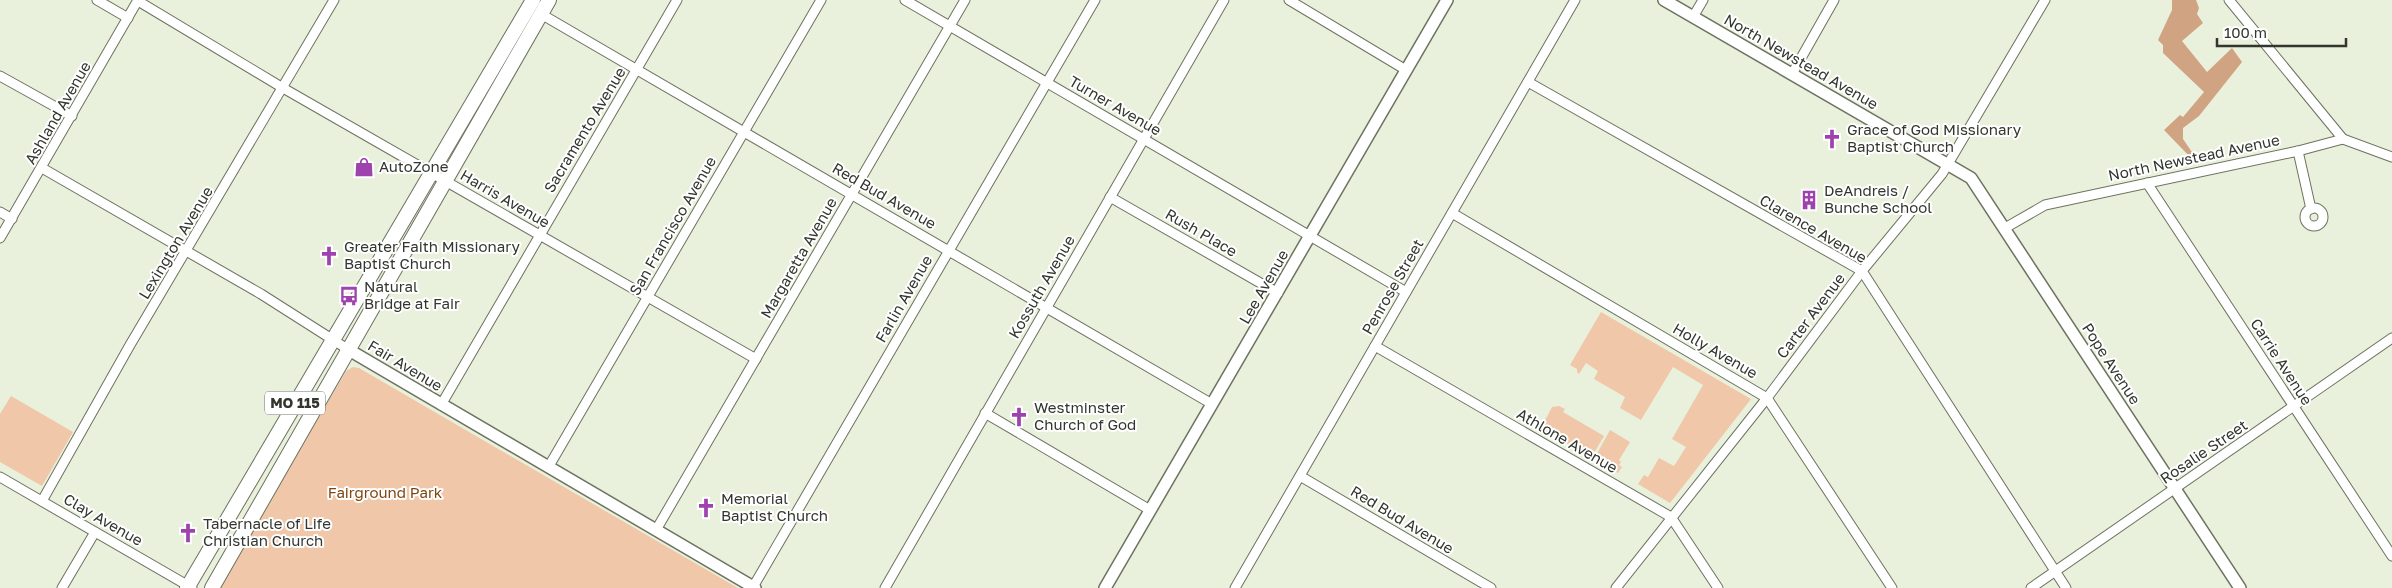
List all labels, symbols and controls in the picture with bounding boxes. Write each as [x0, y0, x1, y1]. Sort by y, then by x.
street label: North Newstead Avenue [1721, 10, 1882, 113]
scale bar [2217, 15, 2346, 47]
text: 100 m [2224, 23, 2267, 41]
street label: Ashland Avenue [20, 58, 94, 167]
street label: Sacramento Avenue [540, 63, 629, 195]
street label: Turner Avenue [1066, 71, 1165, 139]
place label: Grace of God Missionary Baptist Church [1847, 120, 2022, 155]
church icon: Grace of God Missionary Baptist Church [1821, 128, 1843, 150]
street label: North Newstead Avenue [2106, 130, 2281, 184]
street label: San Francisco Avenue [625, 153, 719, 298]
shop icon: AutoZone [353, 156, 375, 178]
place label: AutoZone [379, 157, 449, 175]
street label: Red Bud Avenue [829, 158, 940, 232]
street label: Harris Avenue [458, 165, 554, 231]
place label: DeAndreis / Bunche School [1824, 181, 1932, 216]
street label: Lexington Avenue [134, 183, 216, 302]
building icon: DeAndreis / Bunche School [1798, 189, 1820, 211]
street label: Clarence Avenue [1757, 190, 1871, 266]
street label: Margaretta Avenue [756, 194, 840, 321]
street label: Rush Place [1162, 204, 1241, 260]
street label: Kossuth Avenue [1004, 232, 1078, 341]
street label: Penrose Street [1358, 236, 1427, 337]
place label: Greater Faith Missionary Baptist Church [344, 237, 521, 272]
church icon: Greater Faith Missionary Baptist Church [318, 245, 340, 267]
street label: Lee Avenue [1235, 246, 1292, 327]
street label: Farlin Avenue [871, 251, 936, 345]
street label: Carter Avenue [1772, 269, 1848, 362]
place label: Natural Bridge at Fair [364, 277, 460, 312]
bus stop icon: Natural Bridge at Fair [338, 285, 360, 307]
street label: Carrie Avenue [2247, 315, 2317, 408]
street label: Holly Avenue [1670, 319, 1761, 382]
street label: Pope Avenue [2079, 319, 2145, 408]
street label: Fair Avenue [365, 336, 446, 395]
road number: MO 115 [265, 392, 325, 414]
place label: Westminster Church of God [1034, 398, 1136, 433]
street label: Athlone Avenue [1514, 404, 1621, 476]
church icon: Westminster Church of God [1008, 406, 1030, 428]
street label: Rosalie Street [2156, 415, 2250, 487]
street label: Red Bud Avenue [1348, 481, 1457, 557]
park label: Fairground Park [328, 483, 443, 501]
street label: Clay Avenue [61, 489, 146, 549]
place label: Memorial Baptist Church [721, 489, 828, 524]
church icon: Memorial Baptist Church [695, 497, 717, 519]
place label: Tabernacle of Life Christian Church [203, 514, 331, 549]
church icon: Tabernacle of Life Christian Church [177, 522, 199, 544]

